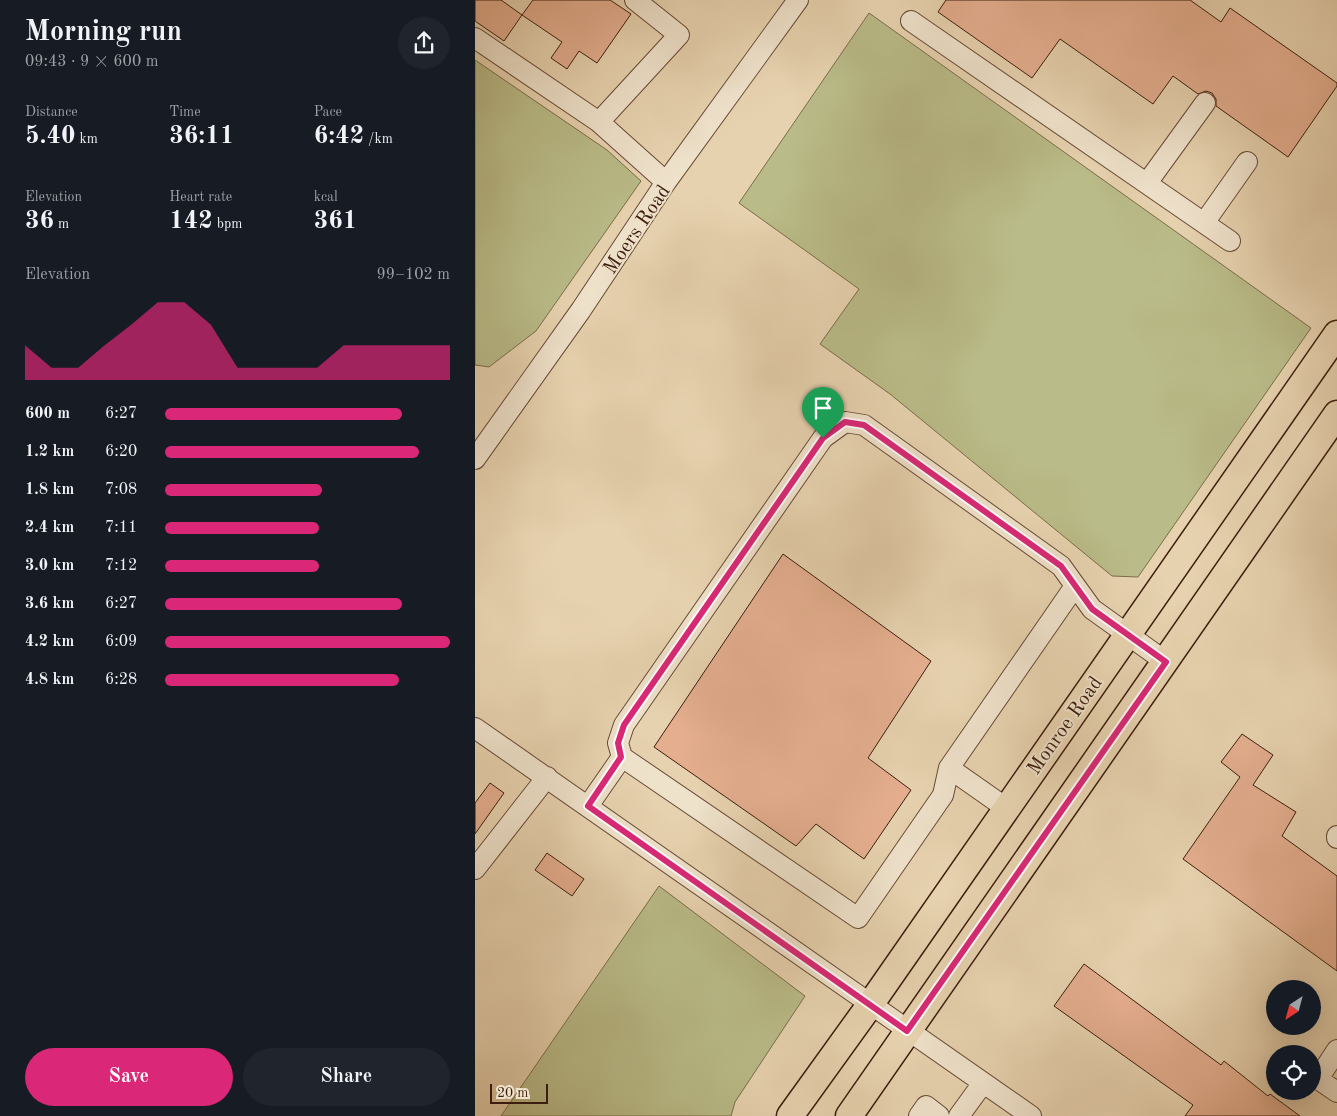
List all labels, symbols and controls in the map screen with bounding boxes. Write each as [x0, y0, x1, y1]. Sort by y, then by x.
button: share [398, 17, 450, 69]
text: Morning run [25, 19, 182, 47]
text: 09:43 · 9 × 600 m [25, 54, 158, 70]
text: Distance [25, 105, 78, 119]
text: Time [169, 105, 201, 119]
text: Pace [314, 105, 342, 119]
text: 5.40 [25, 124, 76, 149]
text: 36:11 [169, 124, 234, 149]
text: 6:42 [314, 124, 364, 149]
text: km [76, 132, 98, 146]
text: /km [364, 132, 393, 146]
street label: Moers Road [601, 182, 675, 278]
text: Elevation [25, 190, 82, 204]
text: Heart rate [169, 190, 232, 204]
text: kcal [314, 190, 338, 204]
text: 36 [25, 209, 54, 234]
text: 142 [169, 209, 213, 234]
text: 361 [314, 209, 357, 234]
text: m [54, 217, 69, 231]
text: bpm [213, 217, 242, 231]
text: Elevation [25, 267, 90, 283]
text: 99–102 m [376, 267, 450, 283]
pin [802, 387, 844, 438]
icon: arrive [809, 394, 837, 422]
text: 600 m [25, 406, 70, 422]
text: 6:27 [105, 406, 137, 422]
text: 1.2 km [25, 444, 74, 460]
text: 6:20 [105, 444, 137, 460]
text: 1.8 km [25, 482, 74, 498]
text: 7:08 [105, 482, 137, 498]
text: 2.4 km [25, 520, 74, 536]
text: 7:11 [105, 520, 137, 536]
text: 3.0 km [25, 558, 74, 574]
text: 7:12 [105, 558, 137, 574]
text: 3.6 km [25, 596, 74, 612]
text: 6:27 [105, 596, 137, 612]
text: 4.2 km [25, 634, 74, 650]
text: 6:09 [105, 634, 137, 650]
text: 4.8 km [25, 672, 74, 688]
text: 6:28 [105, 672, 137, 688]
street label: Monroe Road [1024, 673, 1107, 779]
north arrow [1266, 980, 1321, 1035]
map controls [1266, 980, 1321, 1100]
button: locate [1266, 1045, 1321, 1100]
button: Save [25, 1048, 233, 1106]
button: Share [243, 1048, 450, 1106]
scale bar [490, 1081, 547, 1104]
text: 20 m [497, 1086, 528, 1100]

